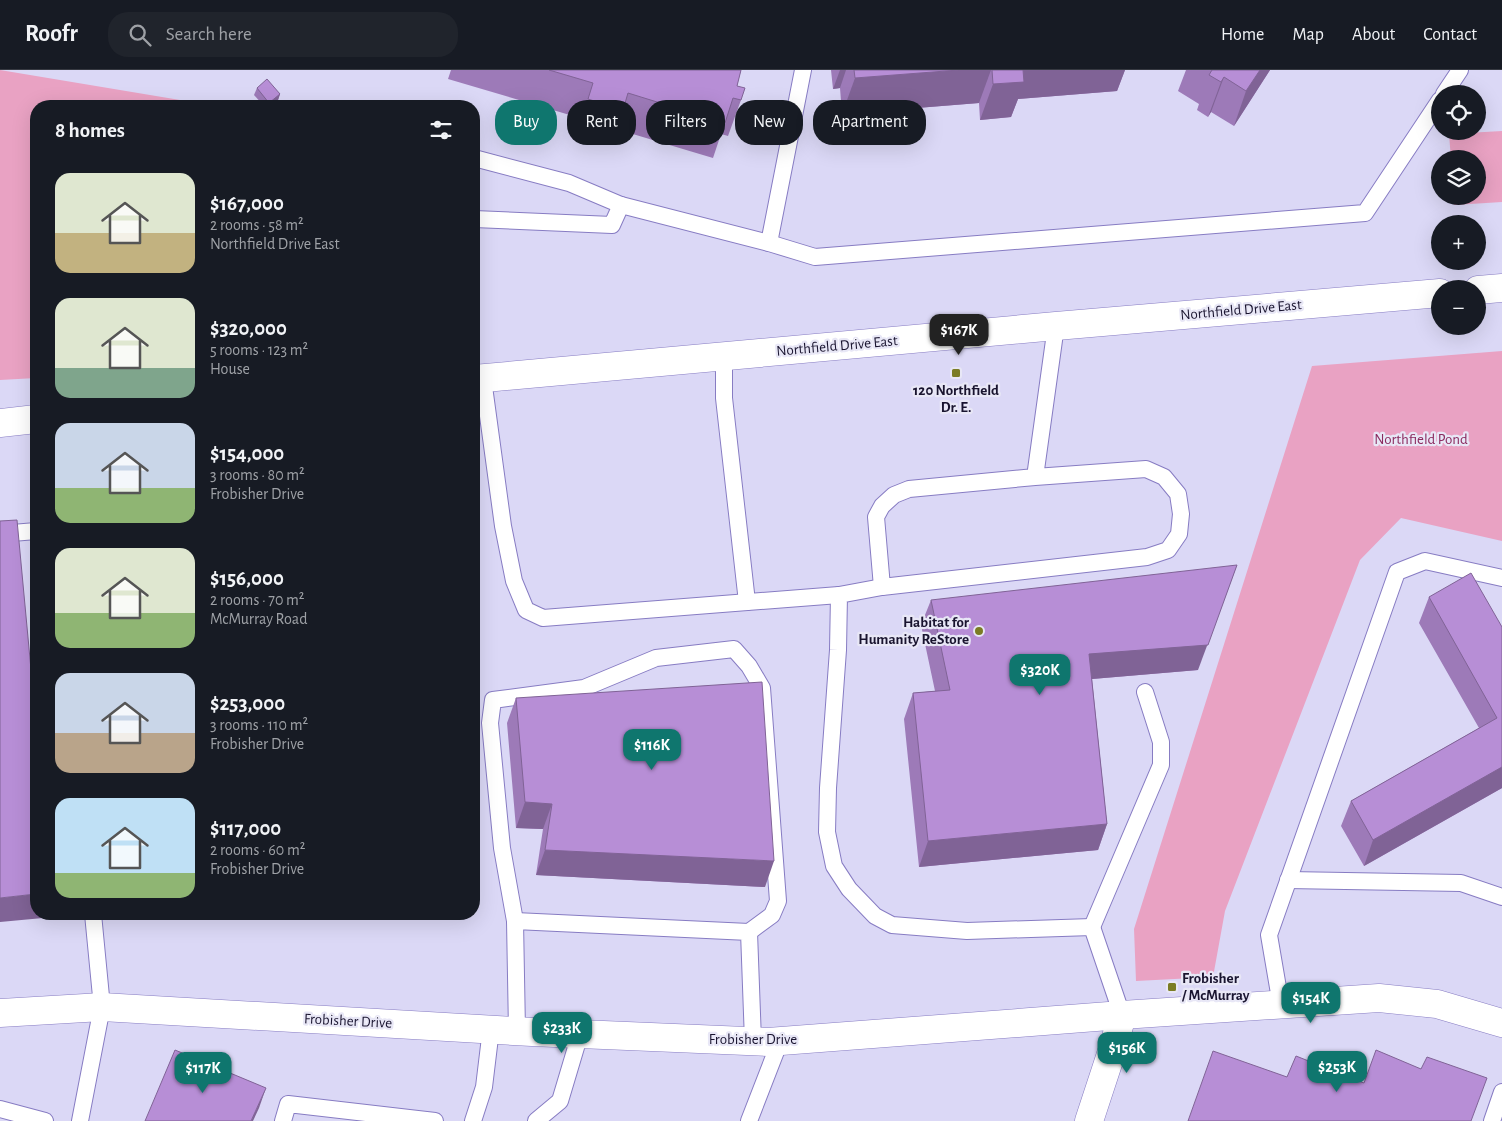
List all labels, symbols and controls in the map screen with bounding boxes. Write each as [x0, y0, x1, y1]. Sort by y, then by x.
search box [108, 12, 458, 57]
icon: search [126, 21, 154, 49]
text: Roofr [25, 22, 78, 46]
text: Search here [166, 25, 252, 44]
text: Home [1221, 26, 1264, 44]
text: Map [1292, 26, 1324, 44]
text: About [1352, 26, 1395, 44]
text: Contact [1423, 26, 1477, 44]
map controls [1431, 85, 1486, 335]
button: locate [1431, 85, 1486, 140]
chip: Buy [495, 100, 557, 145]
chip: Rent [567, 100, 636, 145]
chip: Filters [646, 100, 725, 145]
chip: New [735, 100, 803, 145]
chip: Apartment [813, 100, 926, 145]
icon: filters [427, 116, 455, 144]
text: 8 homes [55, 120, 125, 141]
button: layers [1431, 150, 1486, 205]
icon: home [95, 193, 155, 253]
text: $167,000 [210, 193, 284, 214]
button: + [1431, 215, 1486, 270]
text: 2 rooms · 58 m² [210, 217, 304, 233]
text: Northfield Drive East [210, 236, 340, 252]
button: − [1431, 280, 1486, 335]
street label: Northfield Drive East [1180, 297, 1302, 323]
pin: $167K [924, 314, 994, 356]
icon: home [95, 318, 155, 378]
text: $320,000 [210, 318, 287, 339]
text: $167K [941, 322, 977, 338]
street label: Northfield Drive East [776, 333, 898, 359]
text: 5 rooms · 123 m² [210, 342, 308, 358]
text: House [210, 361, 250, 377]
marker: 120 Northfield Dr. E. [950, 367, 962, 379]
place label: 120 Northfield Dr. E. [913, 383, 999, 415]
park label: Northfield Pond [1374, 432, 1468, 447]
icon: home [95, 443, 155, 503]
text: $154,000 [210, 443, 284, 464]
text: 3 rooms · 80 m² [210, 467, 305, 483]
text: Frobisher Drive [210, 486, 304, 502]
icon: home [95, 568, 155, 628]
text: $156,000 [210, 568, 284, 589]
text: 2 rooms · 70 m² [210, 592, 304, 608]
text: McMurray Road [210, 611, 307, 627]
place label: Habitat for Humanity ReStore [858, 615, 970, 647]
marker: Habitat for Humanity ReStore [973, 625, 985, 637]
pin: $320K [1005, 654, 1075, 696]
text: $320K [1020, 662, 1060, 678]
icon: home [95, 693, 155, 753]
text: $253,000 [210, 693, 285, 714]
text: 3 rooms · 110 m² [210, 717, 308, 733]
pin: $116K [617, 728, 687, 771]
text: Frobisher Drive [210, 736, 304, 752]
text: $116K [634, 737, 670, 753]
icon: home [95, 818, 155, 878]
text: $117,000 [210, 818, 281, 839]
text: 2 rooms · 60 m² [210, 842, 305, 858]
text: Frobisher Drive [210, 861, 304, 877]
place label: Frobisher / McMurray [1181, 971, 1250, 1003]
marker: Frobisher / McMurray [1166, 981, 1178, 993]
pin: $154K [1276, 982, 1346, 1024]
text: $154K [1292, 990, 1330, 1006]
street label: Frobisher Drive [304, 1011, 393, 1031]
pin: $233K [527, 1012, 597, 1054]
text: $233K [543, 1020, 581, 1036]
street label: Frobisher Drive [709, 1032, 797, 1047]
pin: $156K [1092, 1032, 1162, 1074]
text: $156K [1109, 1040, 1145, 1056]
pin: $253K [1302, 1050, 1372, 1093]
pin: $117K [168, 1052, 238, 1094]
text: $253K [1318, 1059, 1356, 1075]
text: $117K [186, 1060, 220, 1076]

